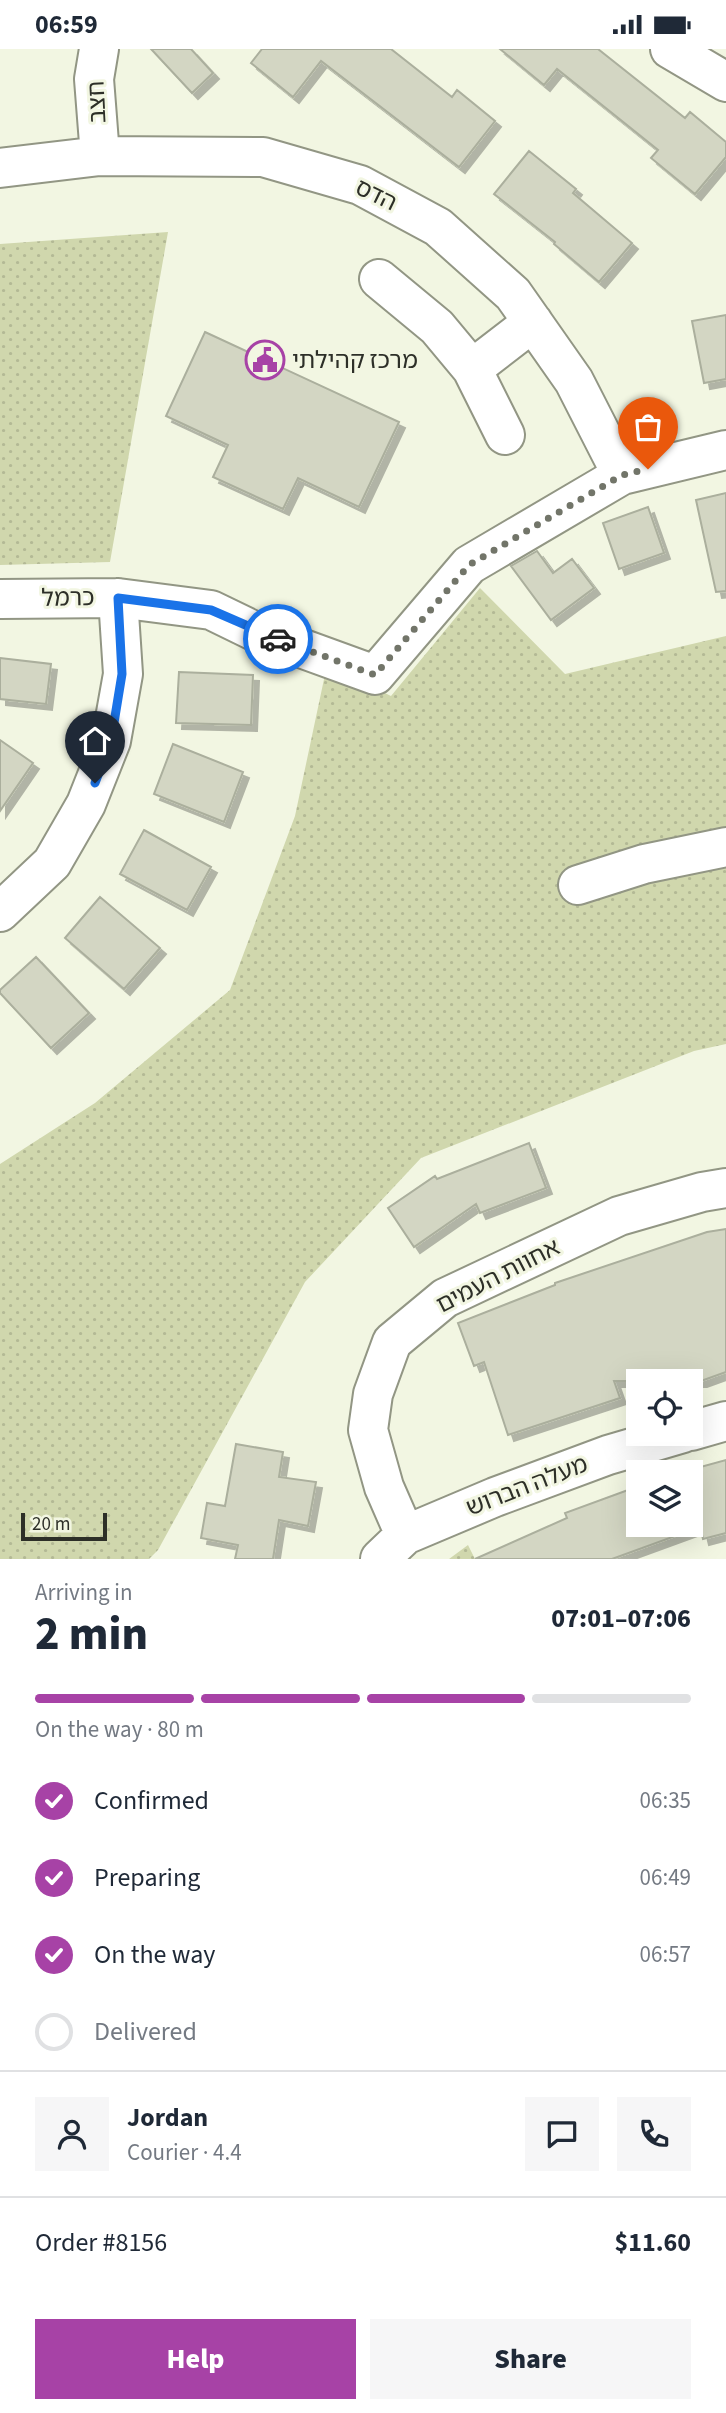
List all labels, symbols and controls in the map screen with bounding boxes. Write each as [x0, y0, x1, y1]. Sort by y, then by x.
text: 06:59 [35, 6, 98, 43]
street label: חצב [78, 80, 116, 124]
street label: הדס [349, 170, 403, 220]
public building icon: מרכז קהילתי [244, 339, 286, 381]
place label: מרכז קהילתי [292, 343, 418, 378]
pin [618, 397, 678, 469]
icon: bag [629, 408, 667, 446]
street label: כרמל [41, 580, 95, 616]
courier [243, 604, 313, 674]
icon: car [259, 620, 297, 658]
pin [65, 711, 125, 783]
icon: home [76, 722, 114, 760]
street label: אחוות העמים [430, 1230, 566, 1322]
map controls [626, 1369, 703, 1537]
button: locate [626, 1369, 703, 1446]
street label: מעלה הברוש [461, 1447, 593, 1525]
button: layers [626, 1460, 703, 1537]
scale bar [21, 1510, 107, 1542]
text: 20 m [32, 1511, 70, 1538]
text: Arriving in [35, 1576, 133, 1609]
text: 07:01–07:06 [551, 1600, 691, 1637]
text: 2 min [35, 1602, 148, 1667]
text: On the way · 80 m [35, 1713, 204, 1746]
icon: check [35, 1782, 73, 1820]
text: Confirmed [94, 1782, 209, 1819]
text: 06:35 [640, 1784, 691, 1817]
icon: check [35, 1859, 73, 1897]
text: Preparing [94, 1859, 200, 1896]
text: 06:49 [640, 1861, 691, 1894]
icon: check [35, 1936, 73, 1974]
text: On the way [94, 1936, 215, 1973]
text: 06:57 [640, 1938, 691, 1971]
text: Delivered [94, 2013, 197, 2050]
button: person [35, 2097, 109, 2171]
button: chat [525, 2097, 599, 2171]
button: phone [617, 2097, 691, 2171]
text: Jordan [127, 2099, 208, 2136]
text: Courier · 4.4 [127, 2136, 242, 2169]
text: Order #8156 [35, 2224, 167, 2261]
text: $11.60 [615, 2224, 691, 2261]
button: Help [35, 2319, 356, 2399]
button: Share [370, 2319, 691, 2399]

